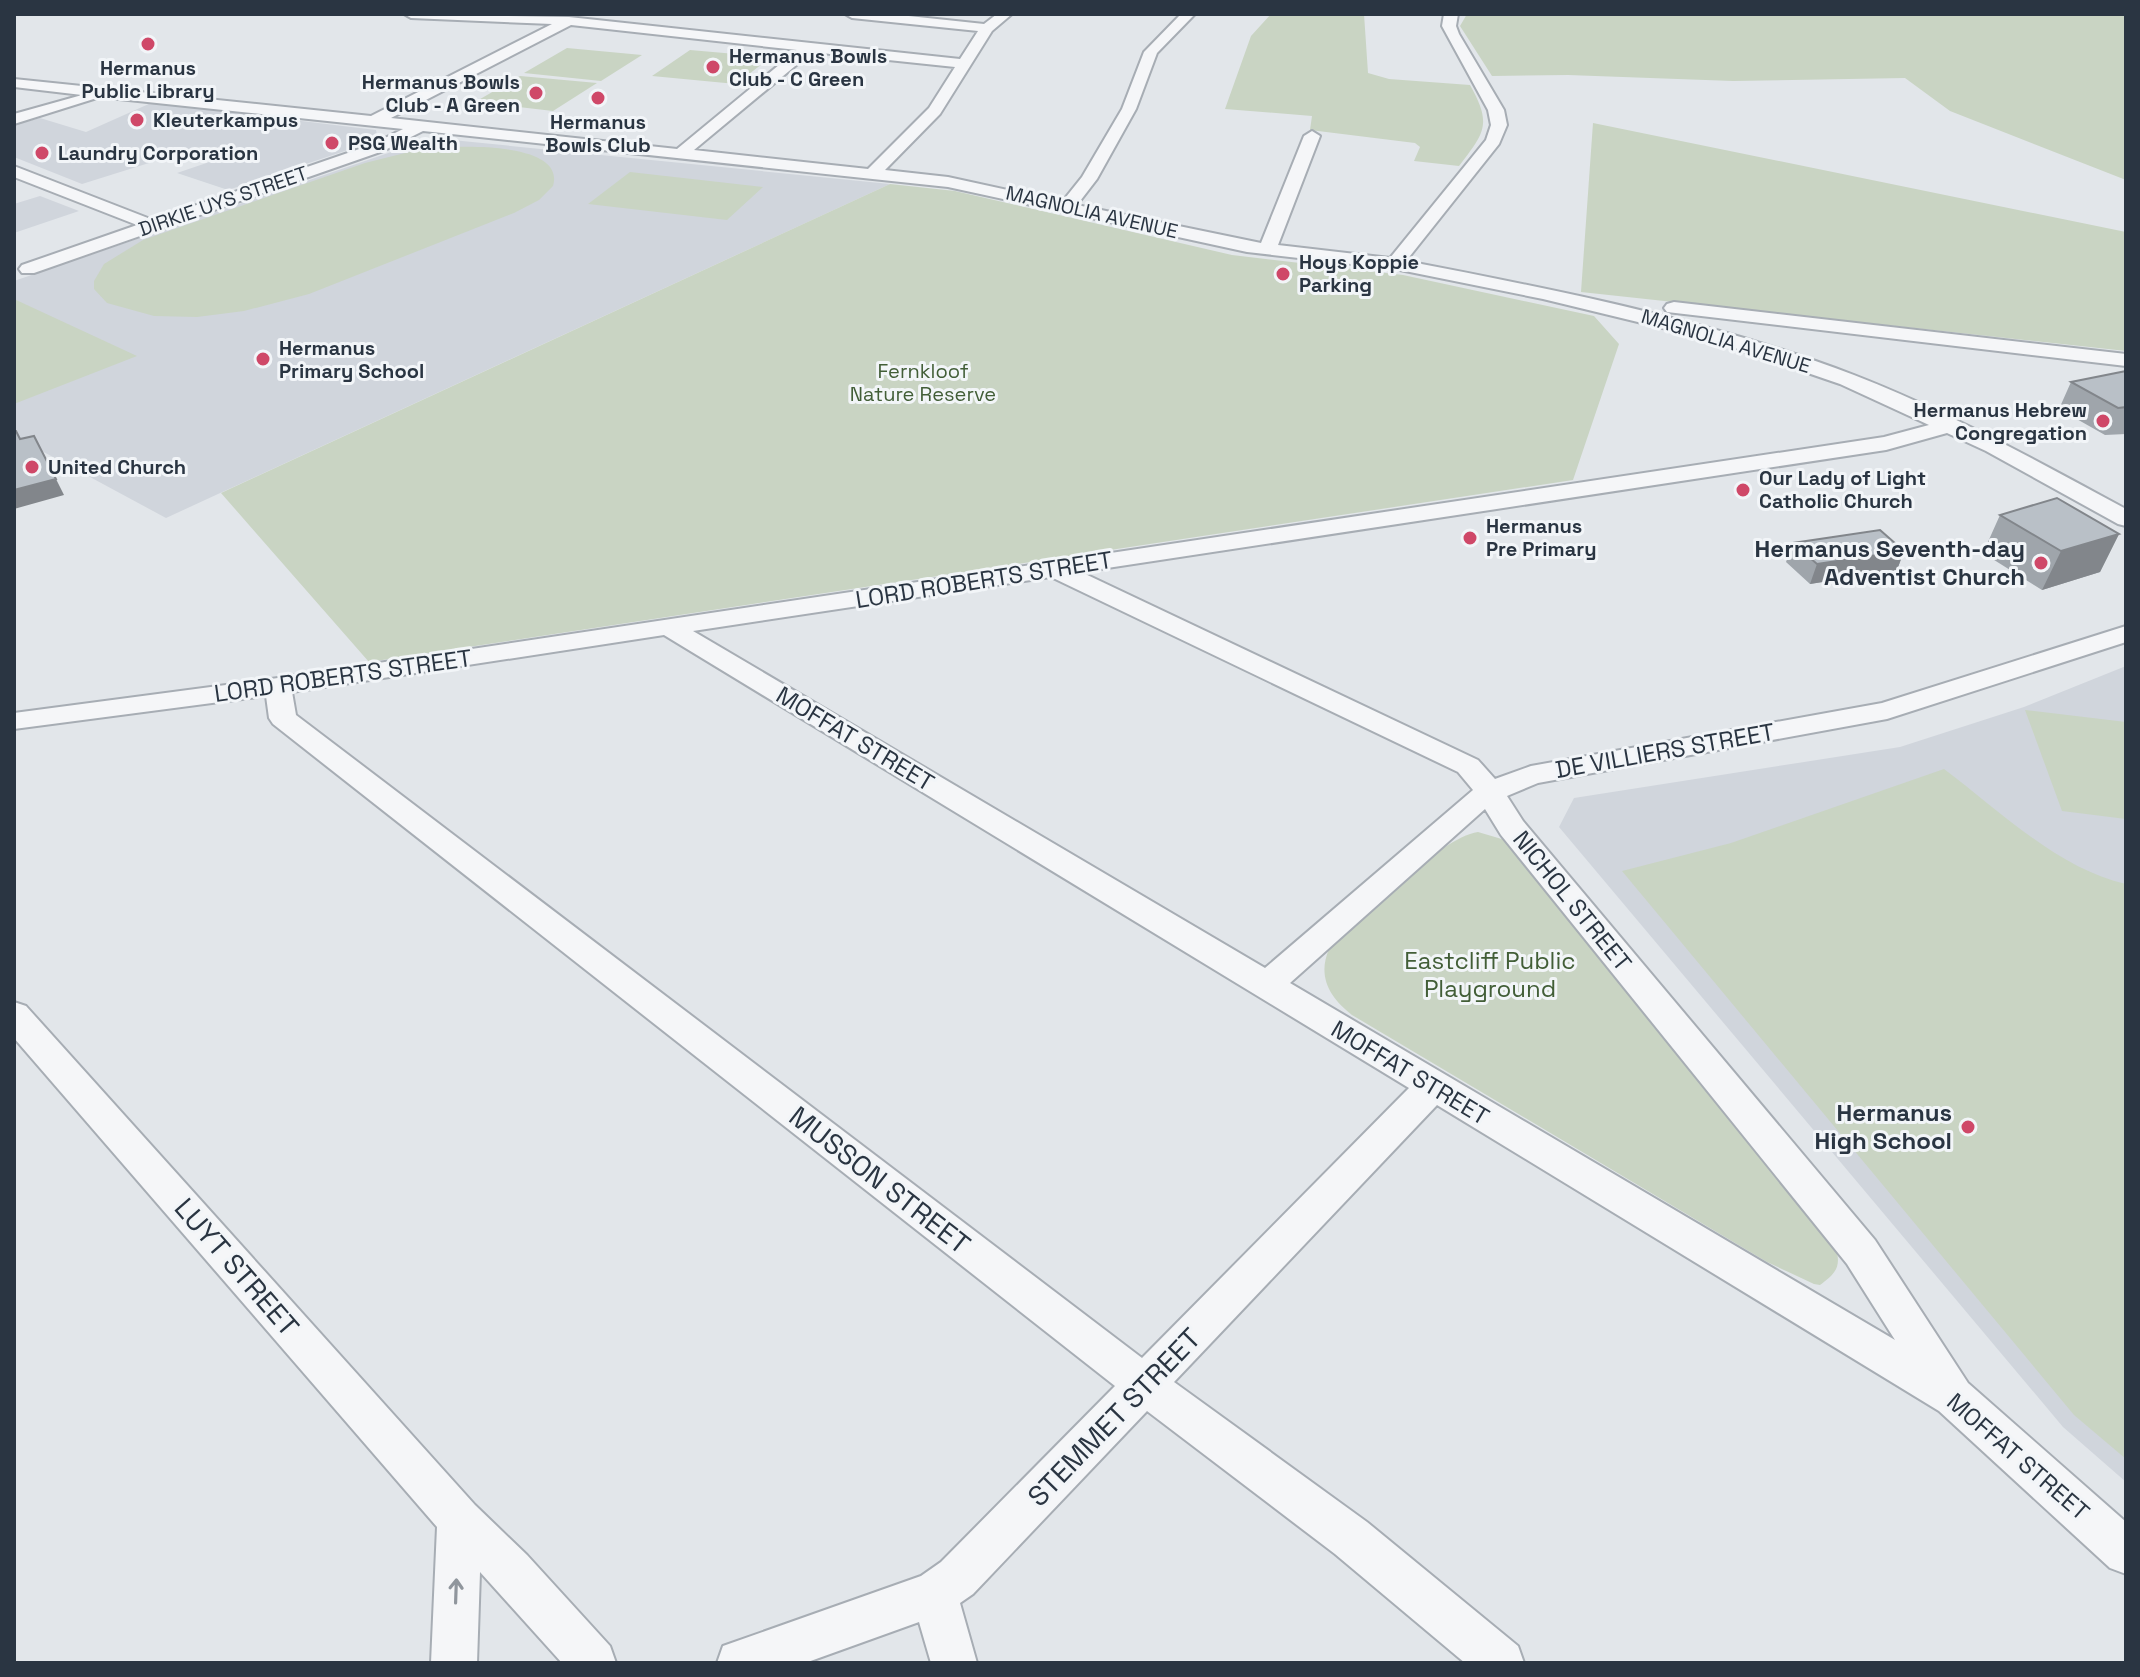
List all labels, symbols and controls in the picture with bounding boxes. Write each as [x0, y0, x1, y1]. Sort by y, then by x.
marker: Hermanus Public Library [139, 35, 157, 53]
place label: Hermanus Bowls Club - C Green [729, 43, 887, 92]
place label: Hermanus Public Library [82, 55, 215, 104]
marker: Hermanus Bowls Club - C Green [704, 58, 722, 76]
place label: Hermanus Bowls Club - A Green [362, 69, 520, 118]
marker: Hermanus Bowls Club - A Green [527, 84, 545, 102]
marker: Hermanus Bowls Club [589, 89, 607, 107]
place label: Kleuterkampus [153, 107, 298, 133]
place label: Hermanus Bowls Club [545, 109, 651, 158]
marker: Kleuterkampus [128, 111, 146, 129]
place label: PSG Wealth [348, 130, 458, 156]
marker: PSG Wealth [323, 134, 341, 152]
place label: Laundry Corporation [58, 140, 258, 166]
marker: Laundry Corporation [33, 144, 51, 162]
street label: DIRKIE UYS STREET [135, 160, 311, 242]
street label: MAGNOLIA AVENUE [1004, 180, 1180, 244]
place label: Hoys Koppie Parking [1299, 249, 1419, 298]
marker: Hoys Koppie Parking [1274, 265, 1292, 283]
street label: MAGNOLIA AVENUE [1638, 303, 1814, 379]
place label: Hermanus Primary School [279, 335, 424, 384]
marker: Hermanus Primary School [254, 350, 272, 368]
park label: Fernkloof Nature Reserve [850, 358, 996, 407]
place label: Hermanus Hebrew Congregation [1914, 397, 2087, 446]
marker: Hermanus Hebrew Congregation [2094, 412, 2112, 430]
place label: United Church [48, 454, 186, 480]
marker: United Church [23, 458, 41, 476]
place label: Our Lady of Light Catholic Church [1759, 465, 1926, 514]
marker: Our Lady of Light Catholic Church [1734, 481, 1752, 499]
place label: Hermanus Pre Primary [1486, 513, 1596, 562]
marker: Hermanus Pre Primary [1461, 529, 1479, 547]
place label: Hermanus Seventh-day Adventist Church [1755, 533, 2025, 592]
street label: LORD ROBERTS STREET [853, 544, 1115, 615]
marker: Hermanus Seventh-day Adventist Church [2032, 554, 2050, 572]
street label: LORD ROBERTS STREET [212, 642, 474, 709]
street label: MOFFAT STREET [771, 679, 940, 798]
street label: DE VILLIERS STREET [1553, 716, 1777, 785]
street label: NICHOL STREET [1506, 824, 1639, 977]
park label: Eastcliff Public Playground [1404, 945, 1576, 1004]
street label: MOFFAT STREET [1326, 1013, 1495, 1132]
place label: Hermanus High School [1815, 1097, 1952, 1156]
street label: MUSSON STREET [782, 1098, 978, 1262]
marker: Hermanus High School [1959, 1118, 1977, 1136]
street label: LUYT STREET [167, 1190, 307, 1344]
street label: STEMMET STREET [1020, 1320, 1208, 1514]
street label: MOFFAT STREET [1941, 1386, 2096, 1527]
one-way arrow [449, 1578, 464, 1605]

